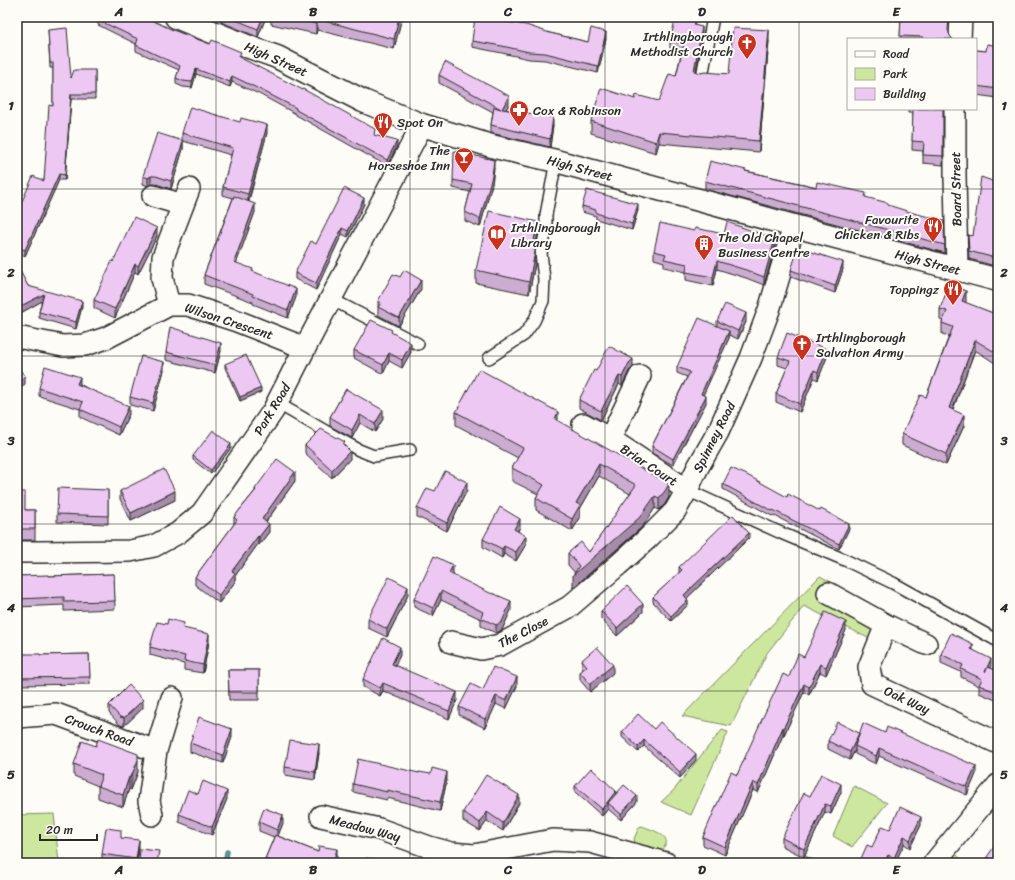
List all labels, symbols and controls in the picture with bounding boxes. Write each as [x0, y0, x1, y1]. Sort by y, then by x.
text: A [114, 0, 123, 23]
text: B [309, 0, 318, 23]
text: C [503, 0, 513, 23]
text: D [698, 0, 706, 23]
text: E [892, 0, 901, 23]
place label: Irthlingborough Methodist Church [631, 25, 733, 63]
church icon: Irthlingborough Methodist Church [736, 32, 758, 60]
street label: High Street [241, 35, 312, 83]
legend [847, 38, 977, 110]
text: Road [883, 43, 910, 65]
text: Park [883, 63, 908, 85]
text: Building [883, 83, 926, 105]
text: 1 [8, 94, 14, 117]
text: 1 [1001, 94, 1007, 117]
pharmacy icon: Cox & Robinson [508, 99, 530, 127]
place label: Cox & Robinson [533, 99, 621, 122]
restaurant icon: Spot On [372, 111, 394, 139]
place label: Spot On [397, 111, 443, 134]
place label: The Horseshoe Inn [368, 139, 450, 177]
bar icon: The Horseshoe Inn [453, 146, 475, 174]
street label: High Street [545, 148, 616, 188]
street label: Board Street [944, 151, 968, 227]
place label: Favourite Chicken & Ribs [835, 208, 920, 246]
restaurant icon: Favourite Chicken & Ribs [922, 215, 944, 243]
place label: Irthlingborough Library [510, 216, 601, 254]
library icon: Irthlingborough Library [486, 223, 508, 251]
place label: The Old Chapel Business Centre [718, 226, 810, 264]
building icon: The Old Chapel Business Centre [693, 233, 715, 261]
street label: High Street [893, 242, 964, 282]
text: 2 [6, 261, 15, 284]
text: 2 [999, 261, 1008, 284]
place label: Toppingz [889, 278, 940, 301]
restaurant icon: Toppingz [942, 278, 964, 306]
street label: Wilson Crescent [182, 296, 277, 346]
place label: Irthlingborough Salvation Army [815, 326, 906, 364]
church icon: Irthlingborough Salvation Army [791, 333, 813, 361]
street label: Park Road [247, 377, 297, 440]
street label: Spinney Road [686, 396, 742, 477]
text: 3 [6, 429, 15, 452]
text: 3 [999, 429, 1008, 452]
street label: Briar Court [616, 438, 683, 492]
text: 4 [6, 596, 16, 619]
text: 4 [999, 596, 1009, 619]
street label: The Close [494, 609, 552, 655]
street label: Oak Way [880, 679, 934, 721]
street label: Crouch Road [62, 707, 138, 753]
text: 5 [7, 763, 15, 786]
text: 5 [1000, 763, 1008, 786]
street label: Meadow Way [327, 807, 403, 849]
scale bar [40, 816, 97, 842]
text: 20 m [46, 819, 73, 841]
text: A [114, 858, 123, 880]
text: B [309, 858, 318, 880]
text: C [503, 858, 513, 880]
text: D [698, 858, 706, 880]
text: E [892, 858, 901, 880]

